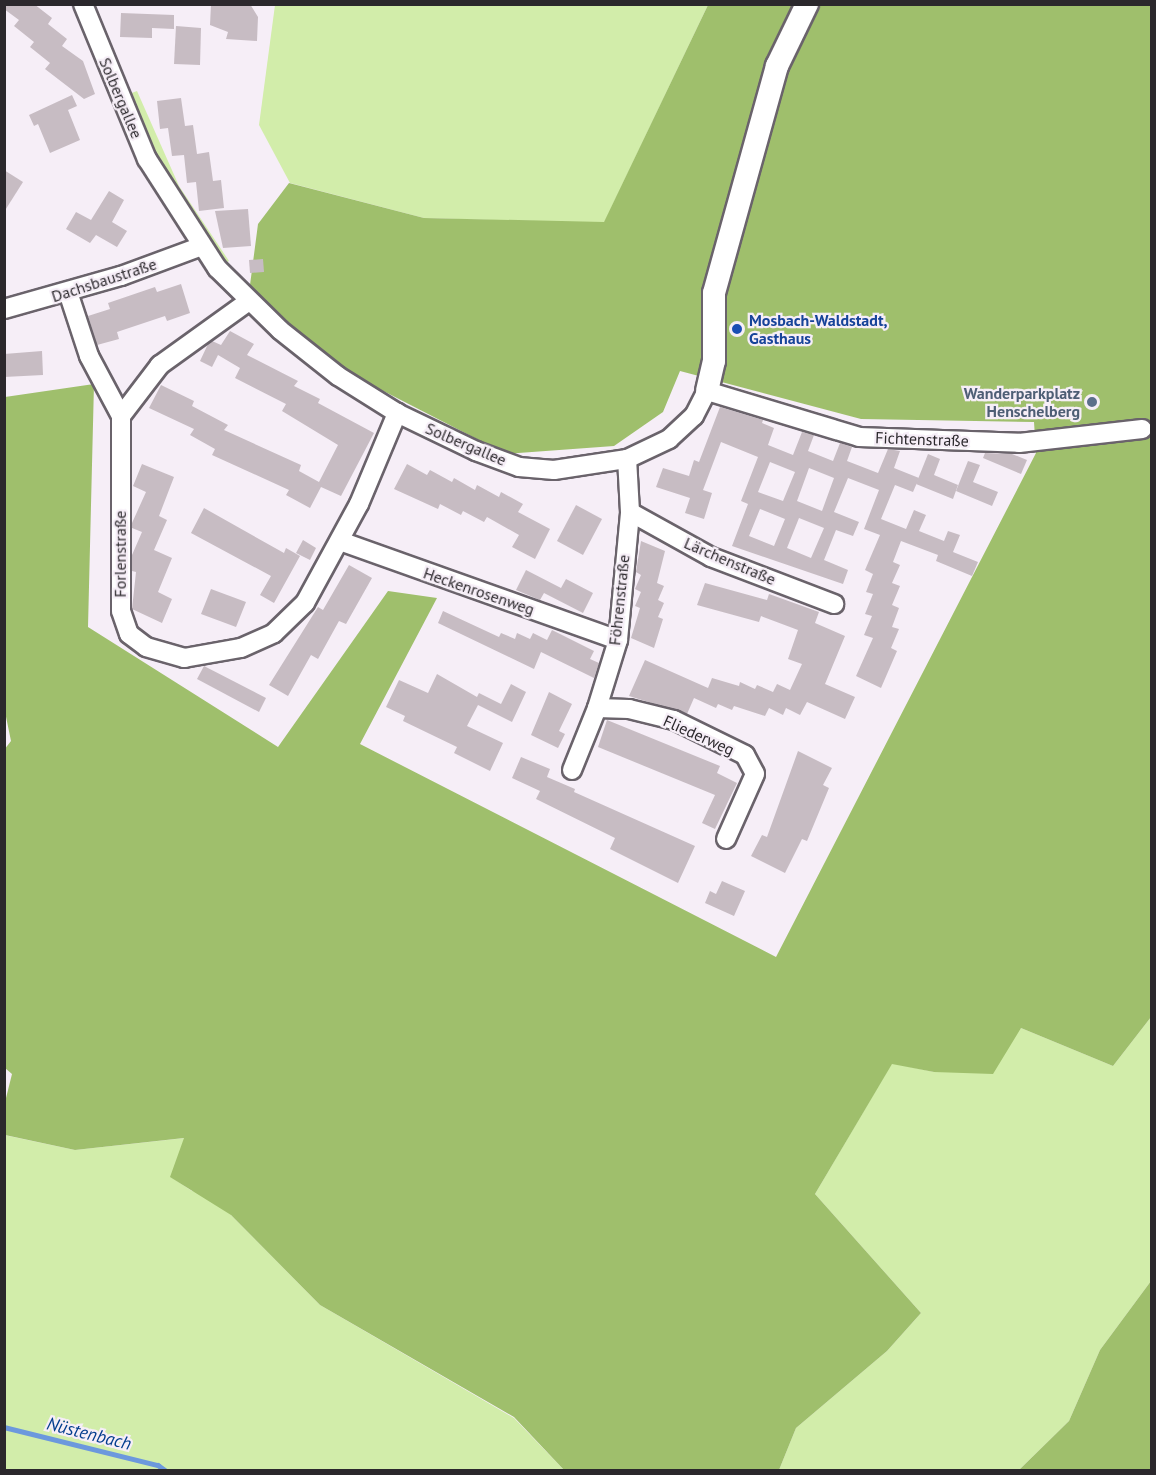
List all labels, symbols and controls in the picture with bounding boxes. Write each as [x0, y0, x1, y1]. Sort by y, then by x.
street label: Solbergallee [95, 55, 147, 141]
street label: Dachsbaustraße [49, 254, 159, 306]
place label: Mosbach-Waldstadt, Gasthaus [749, 310, 888, 348]
marker: Mosbach-Waldstadt, Gasthaus [730, 322, 744, 336]
place label: Wanderparkplatz Henschelberg [964, 383, 1080, 421]
marker: Wanderparkplatz Henschelberg [1085, 395, 1099, 409]
street label: Solbergallee [423, 418, 509, 470]
street label: Fichtenstraße [875, 428, 969, 450]
street label: Forlenstraße [110, 511, 130, 597]
street label: Lärchenstraße [681, 533, 779, 589]
street label: Föhrenstraße [605, 554, 633, 646]
street label: Heckenrosenweg [421, 563, 537, 619]
street label: Fliederweg [661, 711, 737, 759]
water label: Nüstenbach [44, 1413, 134, 1455]

